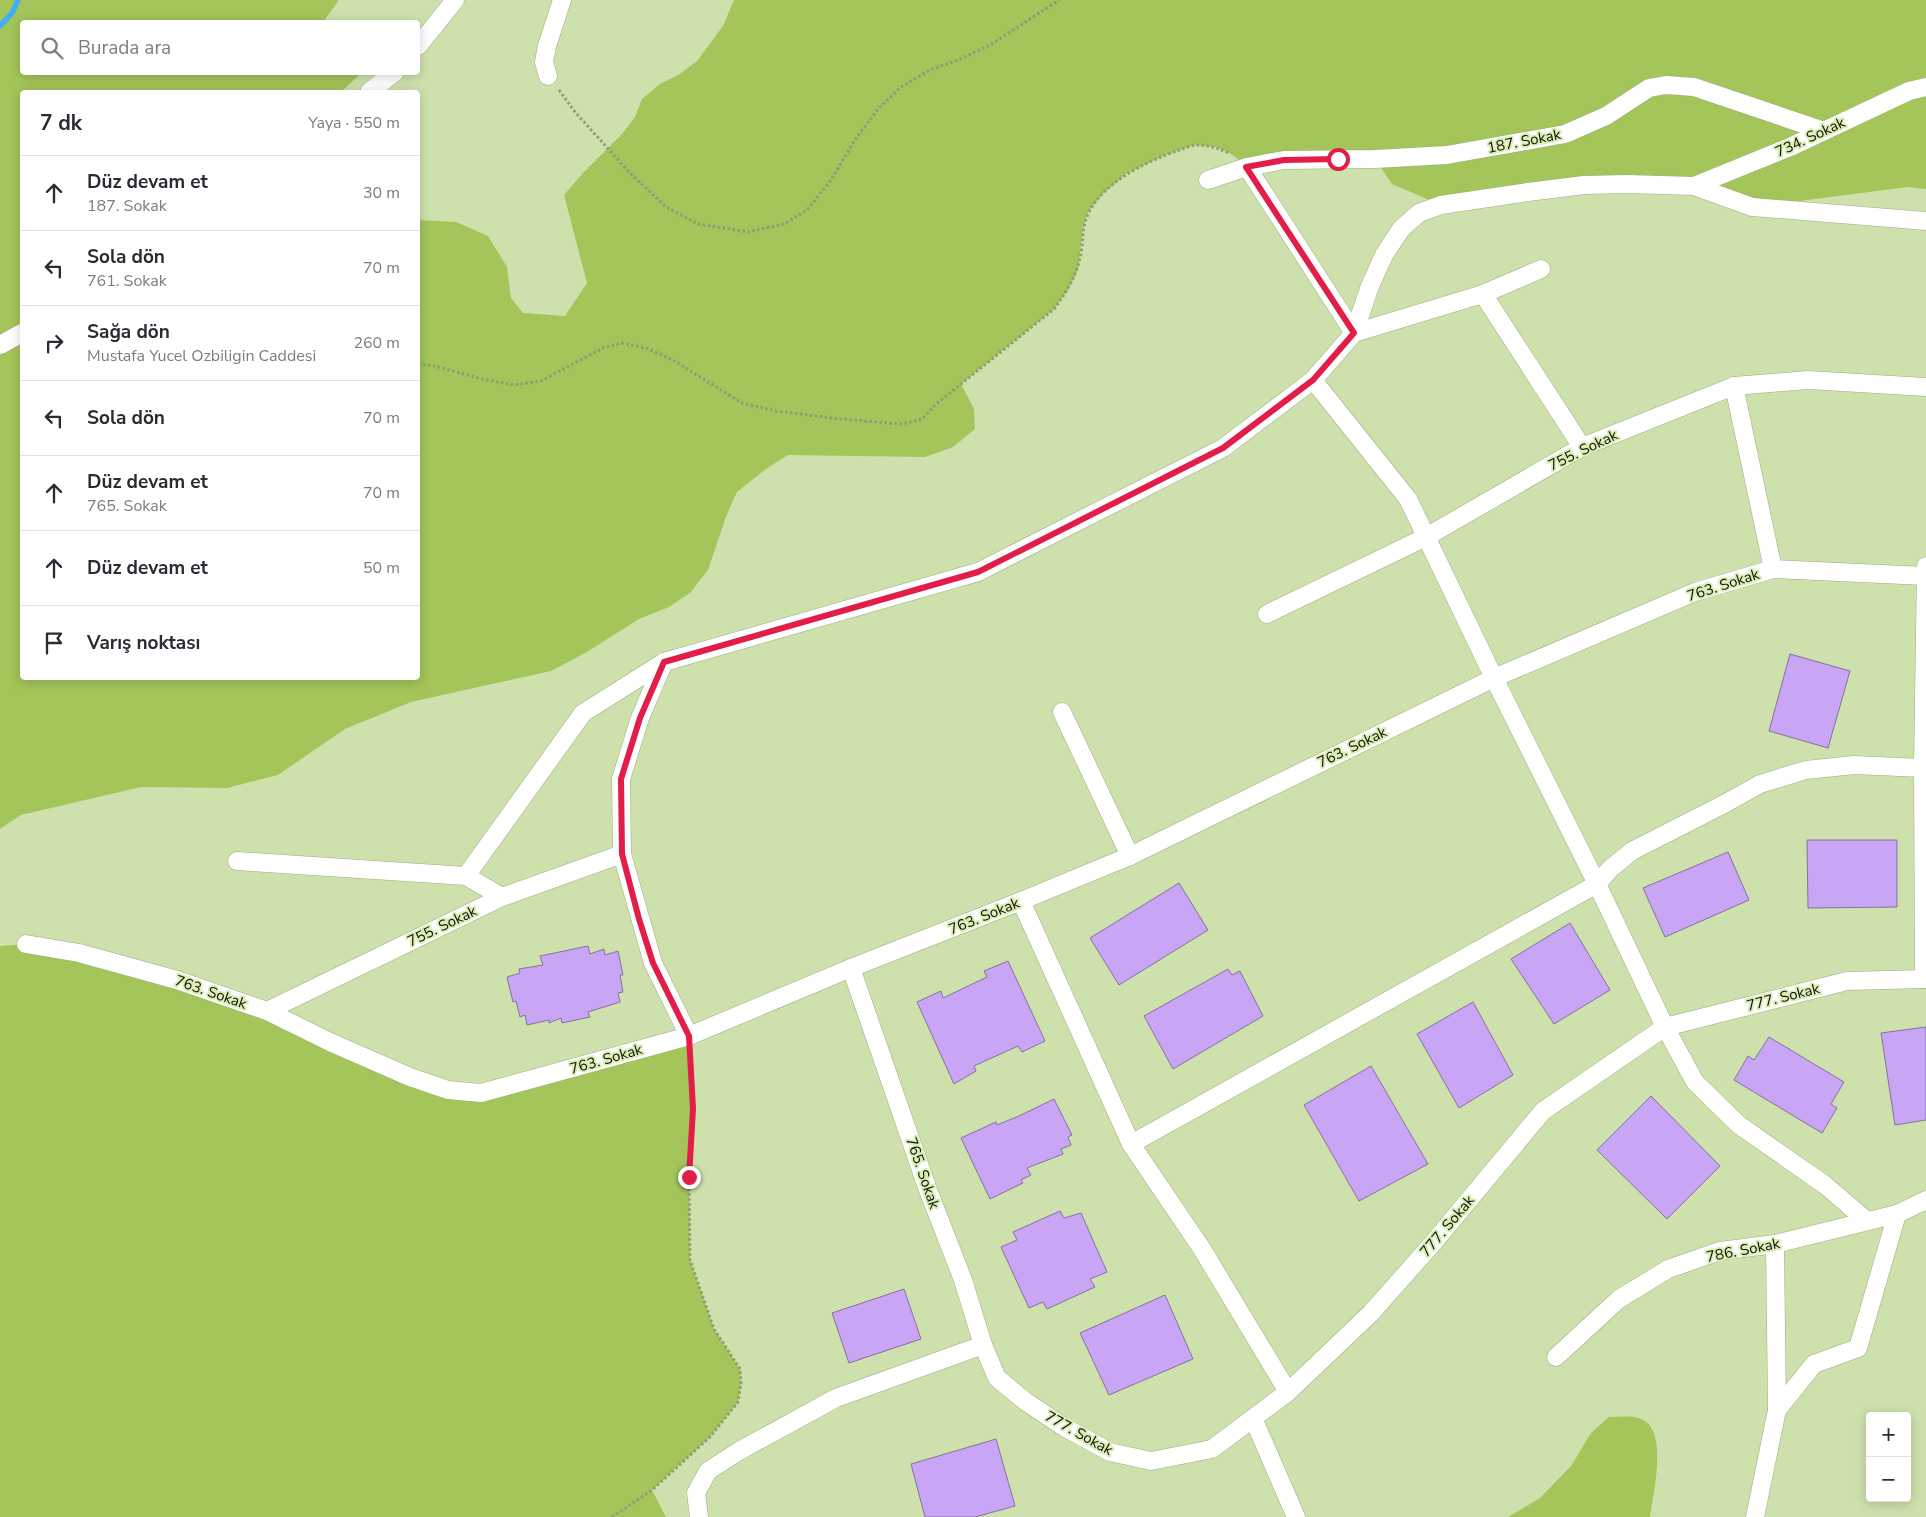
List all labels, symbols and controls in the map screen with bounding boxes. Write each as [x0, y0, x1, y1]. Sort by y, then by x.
search box [20, 20, 420, 75]
icon: search [38, 34, 66, 62]
text: Burada ara [78, 35, 171, 61]
text: 7 dk [40, 109, 82, 137]
text: Yaya · 550 m [308, 112, 400, 134]
street label: 734. Sokak [1772, 112, 1849, 162]
street label: 187. Sokak [1485, 124, 1563, 158]
route start [1327, 148, 1350, 171]
text: Düz devam et [87, 169, 208, 195]
icon: ahead [40, 179, 68, 207]
text: 30 m [363, 182, 400, 204]
text: 187. Sokak [87, 195, 167, 217]
text: Sola dön [87, 244, 165, 270]
icon: left [40, 254, 68, 282]
text: 70 m [363, 257, 400, 279]
text: 761. Sokak [87, 270, 167, 292]
text: Sağa dön [87, 319, 170, 345]
icon: right [40, 329, 68, 357]
text: 260 m [353, 332, 400, 354]
text: Mustafa Yucel Ozbiligin Caddesi [87, 345, 316, 367]
icon: left [40, 404, 68, 432]
text: Sola dön [87, 405, 165, 431]
text: 70 m [363, 407, 400, 429]
street label: 755. Sokak [1545, 424, 1621, 475]
text: Düz devam et [87, 469, 208, 495]
icon: ahead [40, 479, 68, 507]
text: 70 m [363, 482, 400, 504]
text: 765. Sokak [87, 495, 167, 517]
icon: ahead [40, 554, 68, 582]
text: Düz devam et [87, 555, 208, 581]
text: 50 m [363, 557, 400, 579]
street label: 763. Sokak [1684, 564, 1762, 606]
icon: arrive [40, 629, 68, 657]
text: Varış noktası [87, 630, 200, 656]
street label: 763. Sokak [1314, 721, 1390, 772]
street label: 763. Sokak [946, 893, 1023, 939]
street label: 755. Sokak [404, 900, 480, 951]
street label: 763. Sokak [172, 970, 250, 1014]
street label: 777. Sokak [1744, 978, 1822, 1016]
street label: 763. Sokak [567, 1039, 645, 1079]
street label: 765. Sokak [901, 1134, 945, 1212]
route end [678, 1166, 701, 1189]
street label: 777. Sokak [1415, 1191, 1479, 1261]
street label: 786. Sokak [1704, 1233, 1782, 1267]
street label: 777. Sokak [1041, 1406, 1117, 1460]
map controls [1866, 1412, 1911, 1502]
button: + [1866, 1412, 1911, 1457]
button: − [1866, 1457, 1911, 1502]

